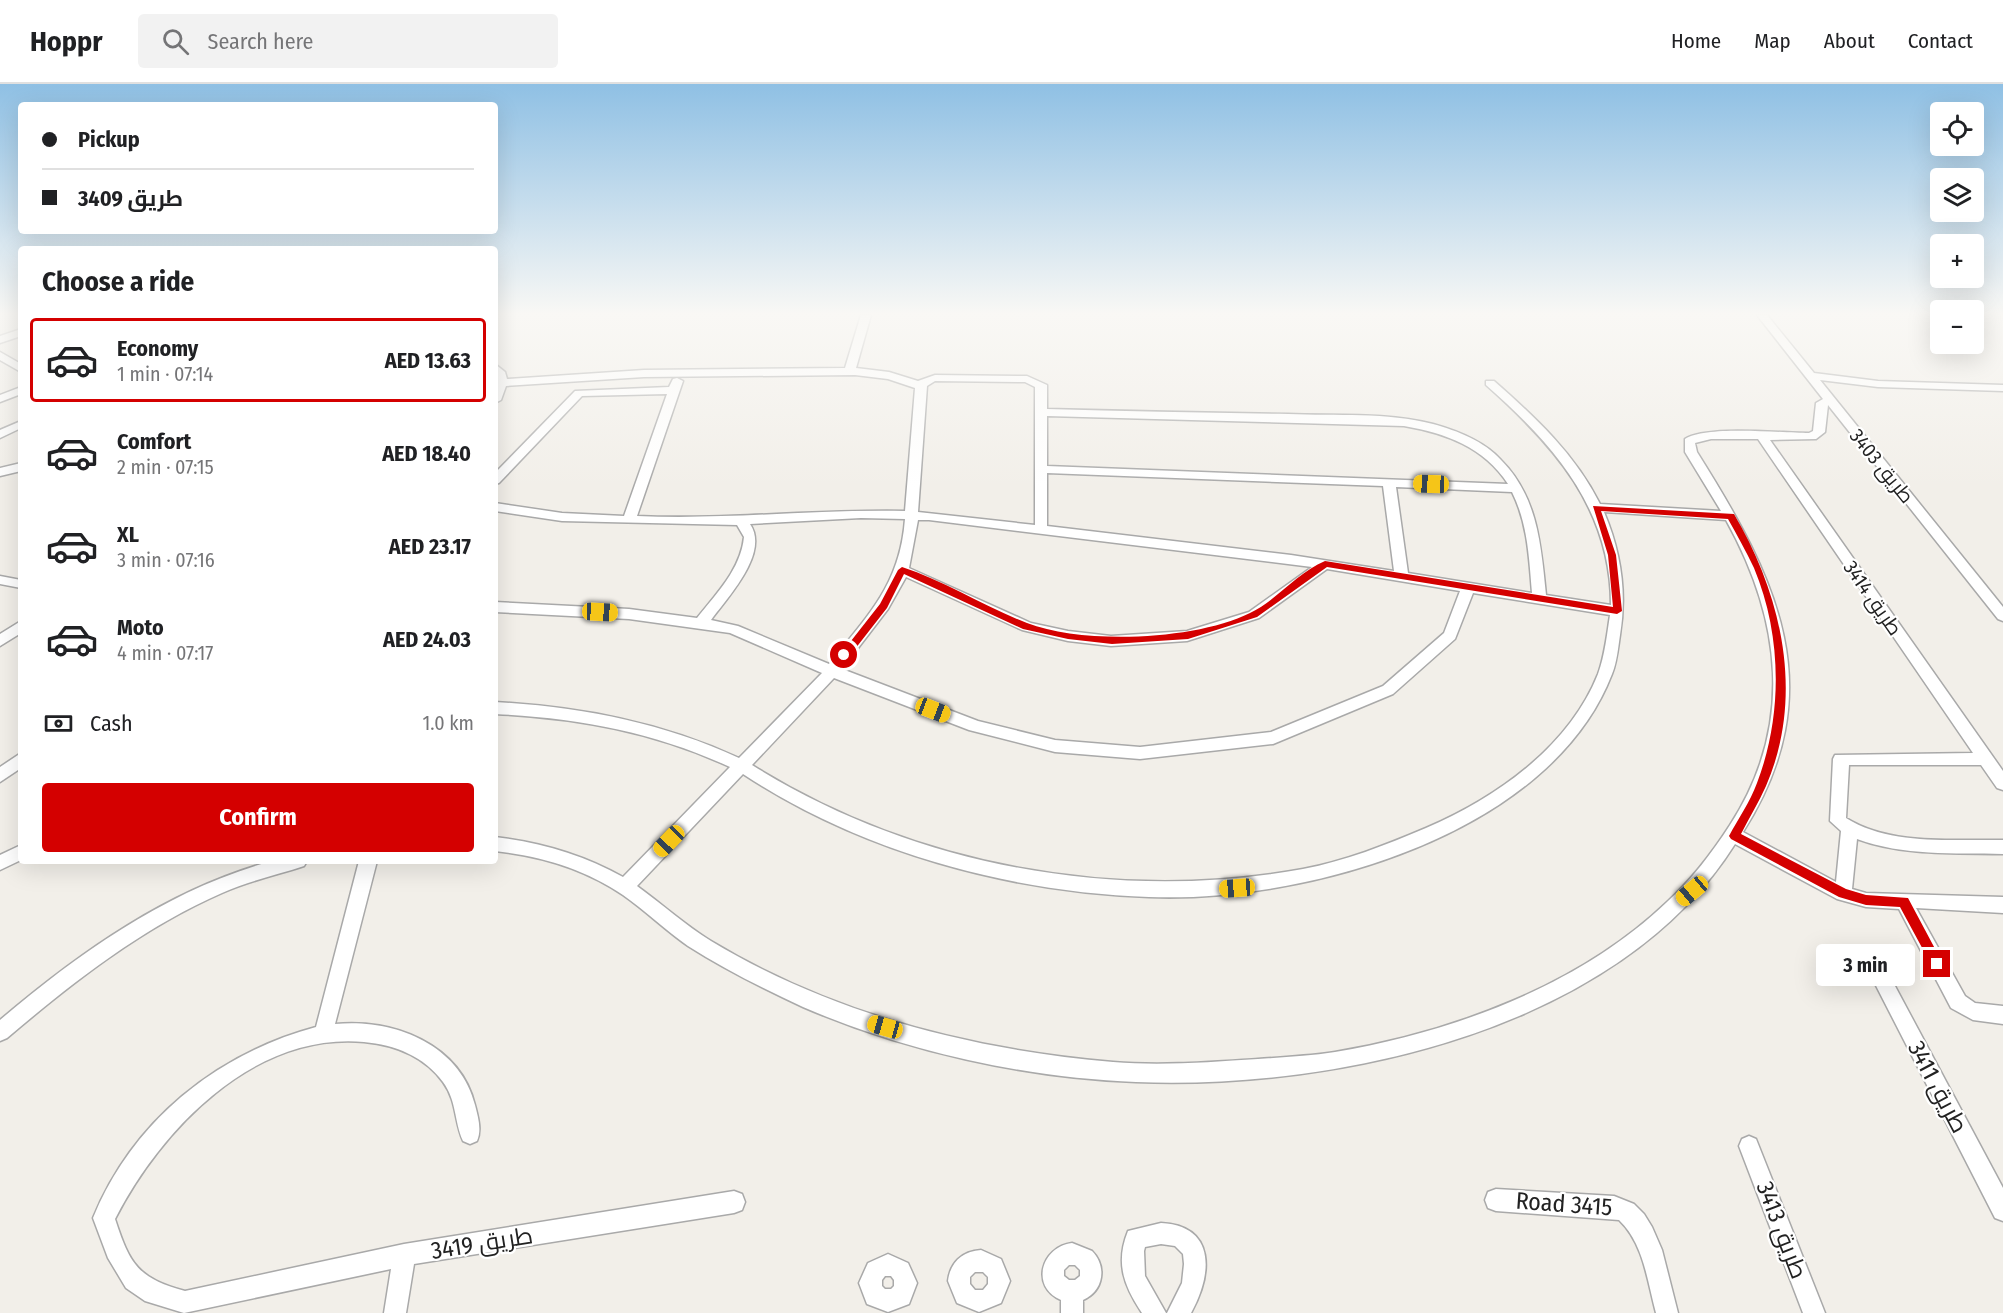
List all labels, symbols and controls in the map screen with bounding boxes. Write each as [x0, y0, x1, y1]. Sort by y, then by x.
search box [138, 14, 558, 68]
text: Hoppr [30, 25, 102, 58]
icon: search [159, 25, 192, 58]
text: Search here [207, 28, 313, 55]
text: Home [1671, 28, 1721, 54]
text: Map [1754, 28, 1791, 54]
text: About [1824, 28, 1875, 54]
text: Contact [1908, 28, 1973, 54]
map controls [1930, 102, 1984, 354]
button: locate [1930, 102, 1984, 156]
text: Pickup [78, 126, 140, 153]
button: layers [1930, 168, 1984, 222]
text: طريق 3409 [78, 185, 183, 212]
button: + [1930, 234, 1984, 288]
text: Choose a ride [42, 266, 194, 298]
button: − [1930, 300, 1984, 354]
icon: car [45, 333, 99, 387]
text: Economy [117, 335, 198, 362]
text: AED 13.63 [385, 347, 471, 374]
text: 1 min · 07:14 [117, 362, 213, 386]
street label: طريق 3403 [1844, 424, 1919, 508]
icon: car [45, 426, 99, 480]
text: Comfort [117, 428, 191, 455]
text: AED 18.40 [382, 440, 471, 467]
text: 2 min · 07:15 [117, 455, 214, 479]
car [1413, 474, 1449, 494]
icon: car [45, 519, 99, 573]
text: XL [117, 521, 139, 548]
text: AED 23.17 [389, 533, 471, 560]
text: 3 min · 07:16 [117, 548, 215, 572]
street label: طريق 3414 [1838, 556, 1907, 640]
car [582, 602, 618, 622]
icon: car [45, 612, 99, 666]
text: Moto [117, 614, 164, 641]
text: AED 24.03 [383, 626, 471, 653]
text: 4 min · 07:17 [117, 641, 213, 665]
route start [830, 641, 857, 668]
car [913, 695, 953, 725]
icon: cash [42, 707, 75, 740]
text: Cash [90, 710, 133, 737]
text: 1.0 km [422, 711, 474, 735]
button: Confirm [42, 783, 474, 852]
car [650, 822, 688, 860]
car [1672, 873, 1712, 909]
car [1218, 878, 1256, 898]
callout: 3 min [1817, 943, 1916, 985]
route end [1923, 950, 1950, 977]
text: 3 min [1843, 953, 1888, 977]
car [865, 1013, 905, 1041]
street label: طريق 3411 [1901, 1036, 1974, 1138]
street label: طريق 3413 [1750, 1178, 1813, 1283]
street label: Road 3415 [1515, 1187, 1613, 1221]
street label: طريق 3419 [429, 1221, 535, 1266]

